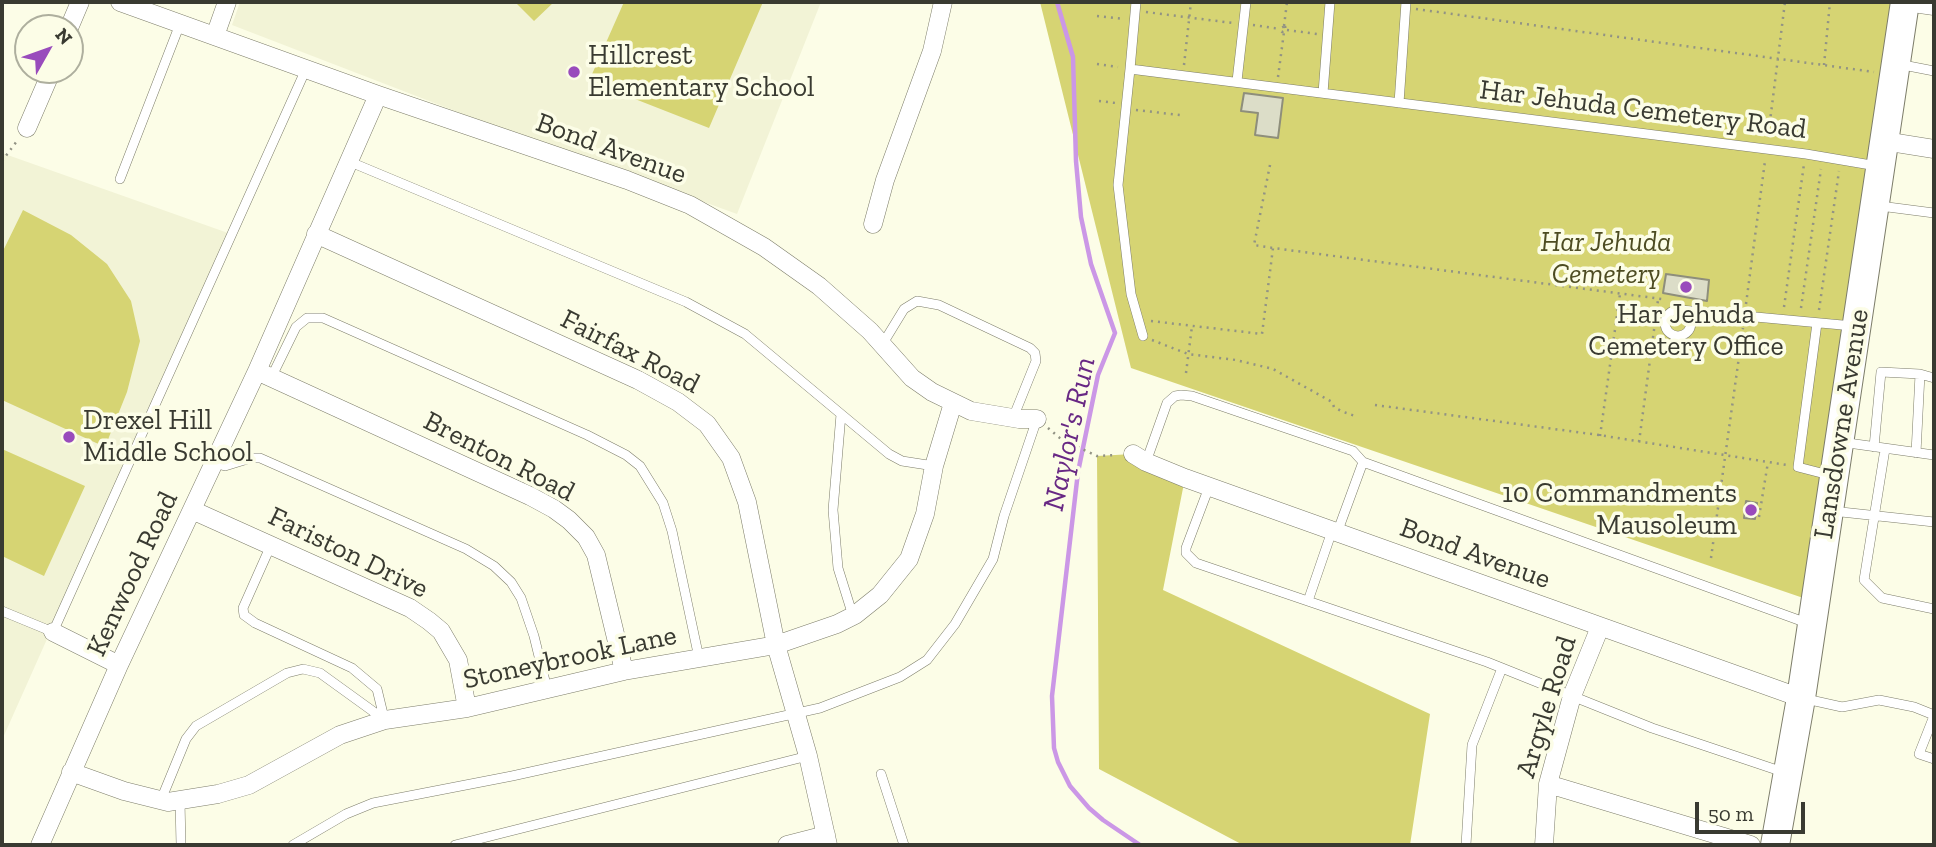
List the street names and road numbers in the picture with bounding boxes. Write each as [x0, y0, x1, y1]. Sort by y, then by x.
street label: Har Jehuda Cemetery Road [1478, 73, 1808, 147]
street label: Bond Avenue [531, 106, 691, 192]
street label: Fairfax Road [555, 303, 705, 401]
street label: Lansdowne Avenue [1807, 307, 1877, 541]
street label: Brenton Road [418, 405, 580, 509]
street label: Kenwood Road [80, 486, 186, 662]
street label: Fariston Drive [263, 500, 433, 606]
street label: Bond Avenue [1395, 511, 1555, 597]
street label: Stoneybrook Lane [460, 619, 680, 697]
street label: Argyle Road [1510, 632, 1584, 782]

